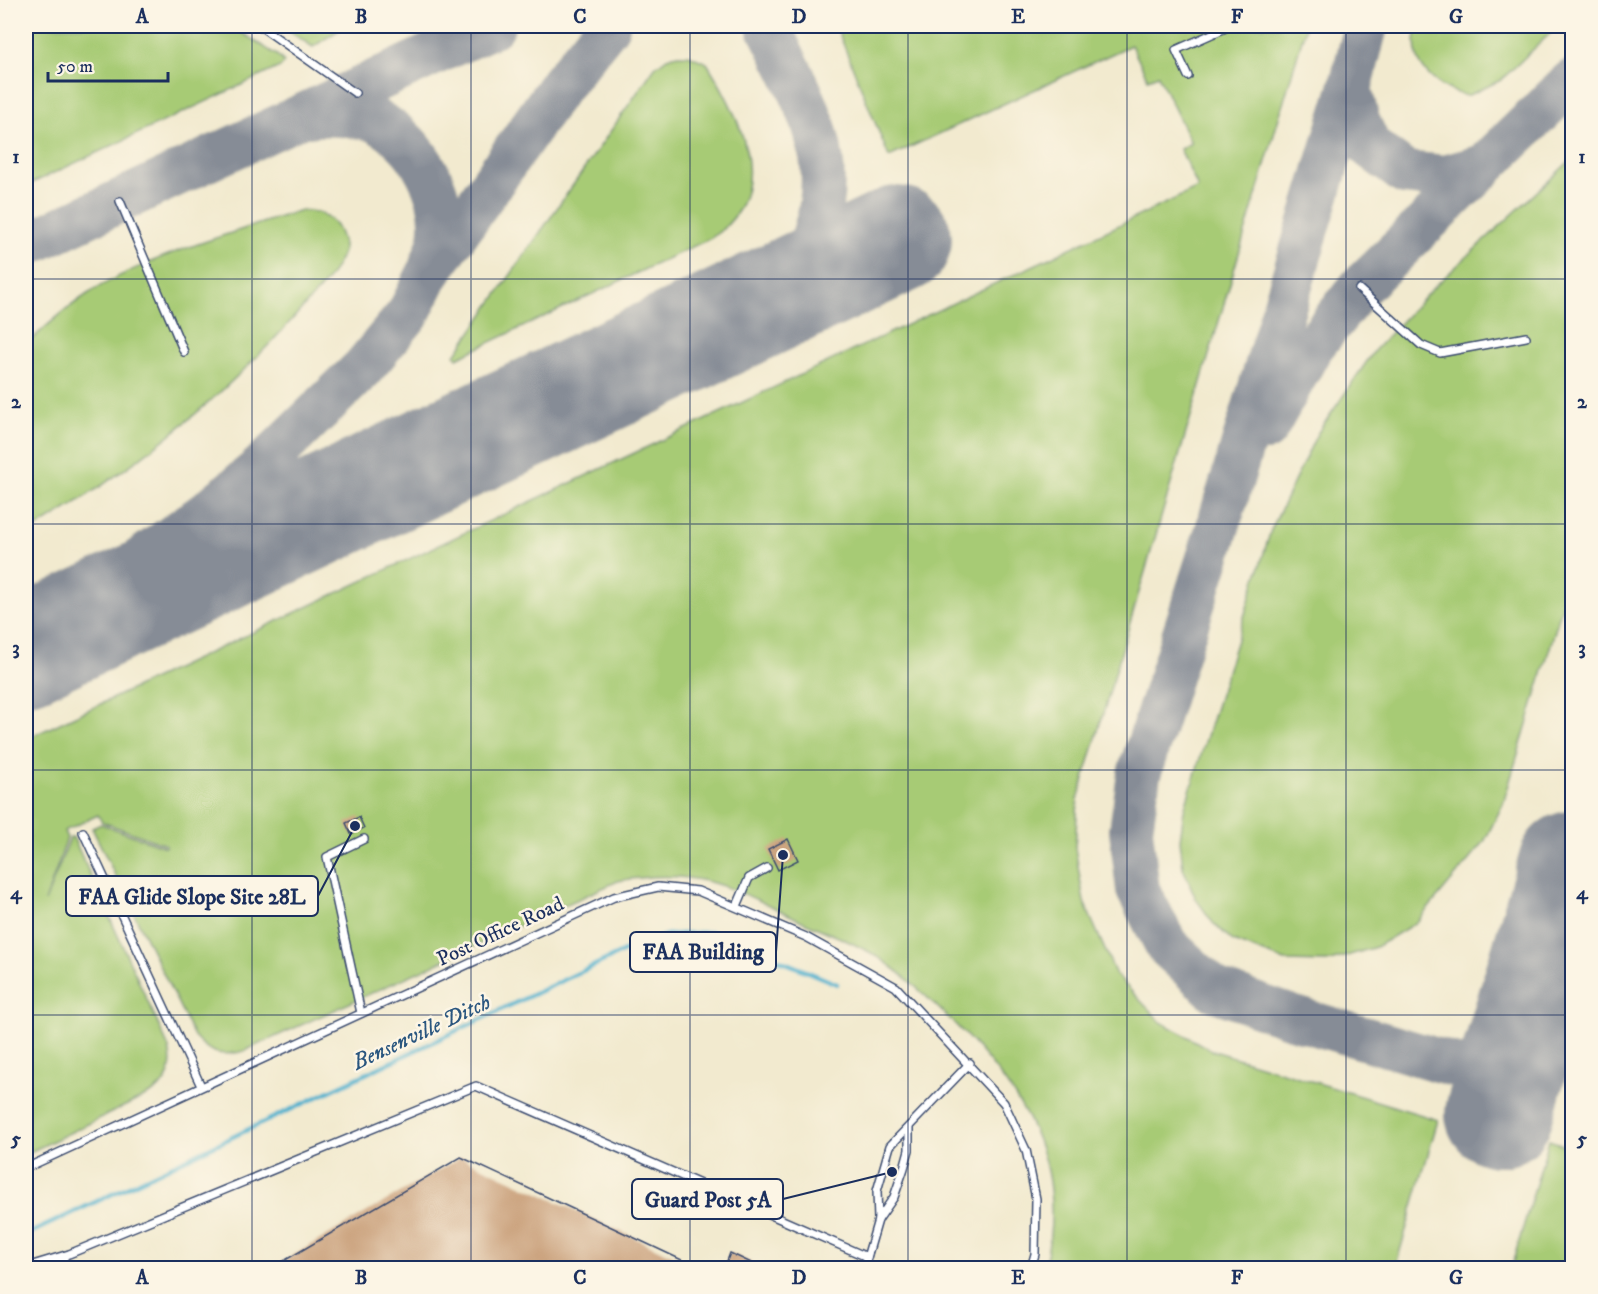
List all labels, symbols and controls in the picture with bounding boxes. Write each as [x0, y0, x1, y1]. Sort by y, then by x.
text: A [135, 5, 150, 30]
text: B [355, 5, 367, 30]
text: C [573, 5, 587, 30]
text: D [792, 5, 807, 30]
text: E [1011, 5, 1025, 30]
text: F [1231, 5, 1244, 30]
text: G [1449, 5, 1463, 30]
scale bar [48, 45, 168, 83]
text: 50 m [57, 56, 93, 78]
text: 1 [12, 145, 20, 170]
text: 1 [1578, 145, 1586, 170]
text: 2 [11, 390, 22, 415]
text: 2 [1577, 390, 1588, 415]
text: 3 [12, 636, 20, 661]
text: 3 [1578, 636, 1586, 661]
callout: FAA Glide Slope Site 28L [66, 876, 318, 916]
text: 4 [10, 881, 23, 906]
text: 4 [1576, 881, 1589, 906]
text: FAA Glide Slope Site 28L [78, 884, 306, 911]
street label: Post Office Road [433, 891, 569, 973]
callout: FAA Building [630, 932, 776, 972]
text: FAA Building [642, 939, 765, 966]
water label: Bensenville Ditch [347, 989, 495, 1077]
text: 5 [10, 1127, 21, 1152]
text: 5 [1576, 1127, 1587, 1152]
callout: Guard Post 5A [632, 1179, 783, 1219]
text: Guard Post 5A [645, 1187, 772, 1214]
text: A [135, 1266, 150, 1291]
text: B [355, 1266, 367, 1291]
text: C [573, 1266, 587, 1291]
text: D [792, 1266, 807, 1291]
text: E [1011, 1266, 1025, 1291]
text: F [1231, 1266, 1244, 1291]
text: G [1449, 1266, 1463, 1291]

